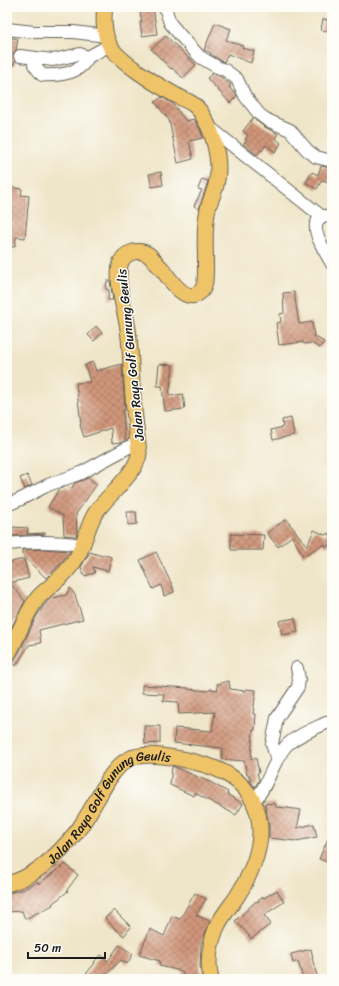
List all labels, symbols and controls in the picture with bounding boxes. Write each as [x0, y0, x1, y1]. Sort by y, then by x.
street label: Jalan Raya Golf Gunung Geulis [110, 267, 151, 443]
street label: Jalan Raya Golf Gunung Geulis [41, 744, 173, 871]
scale bar [28, 934, 105, 960]
text: 50 m [34, 937, 61, 959]

